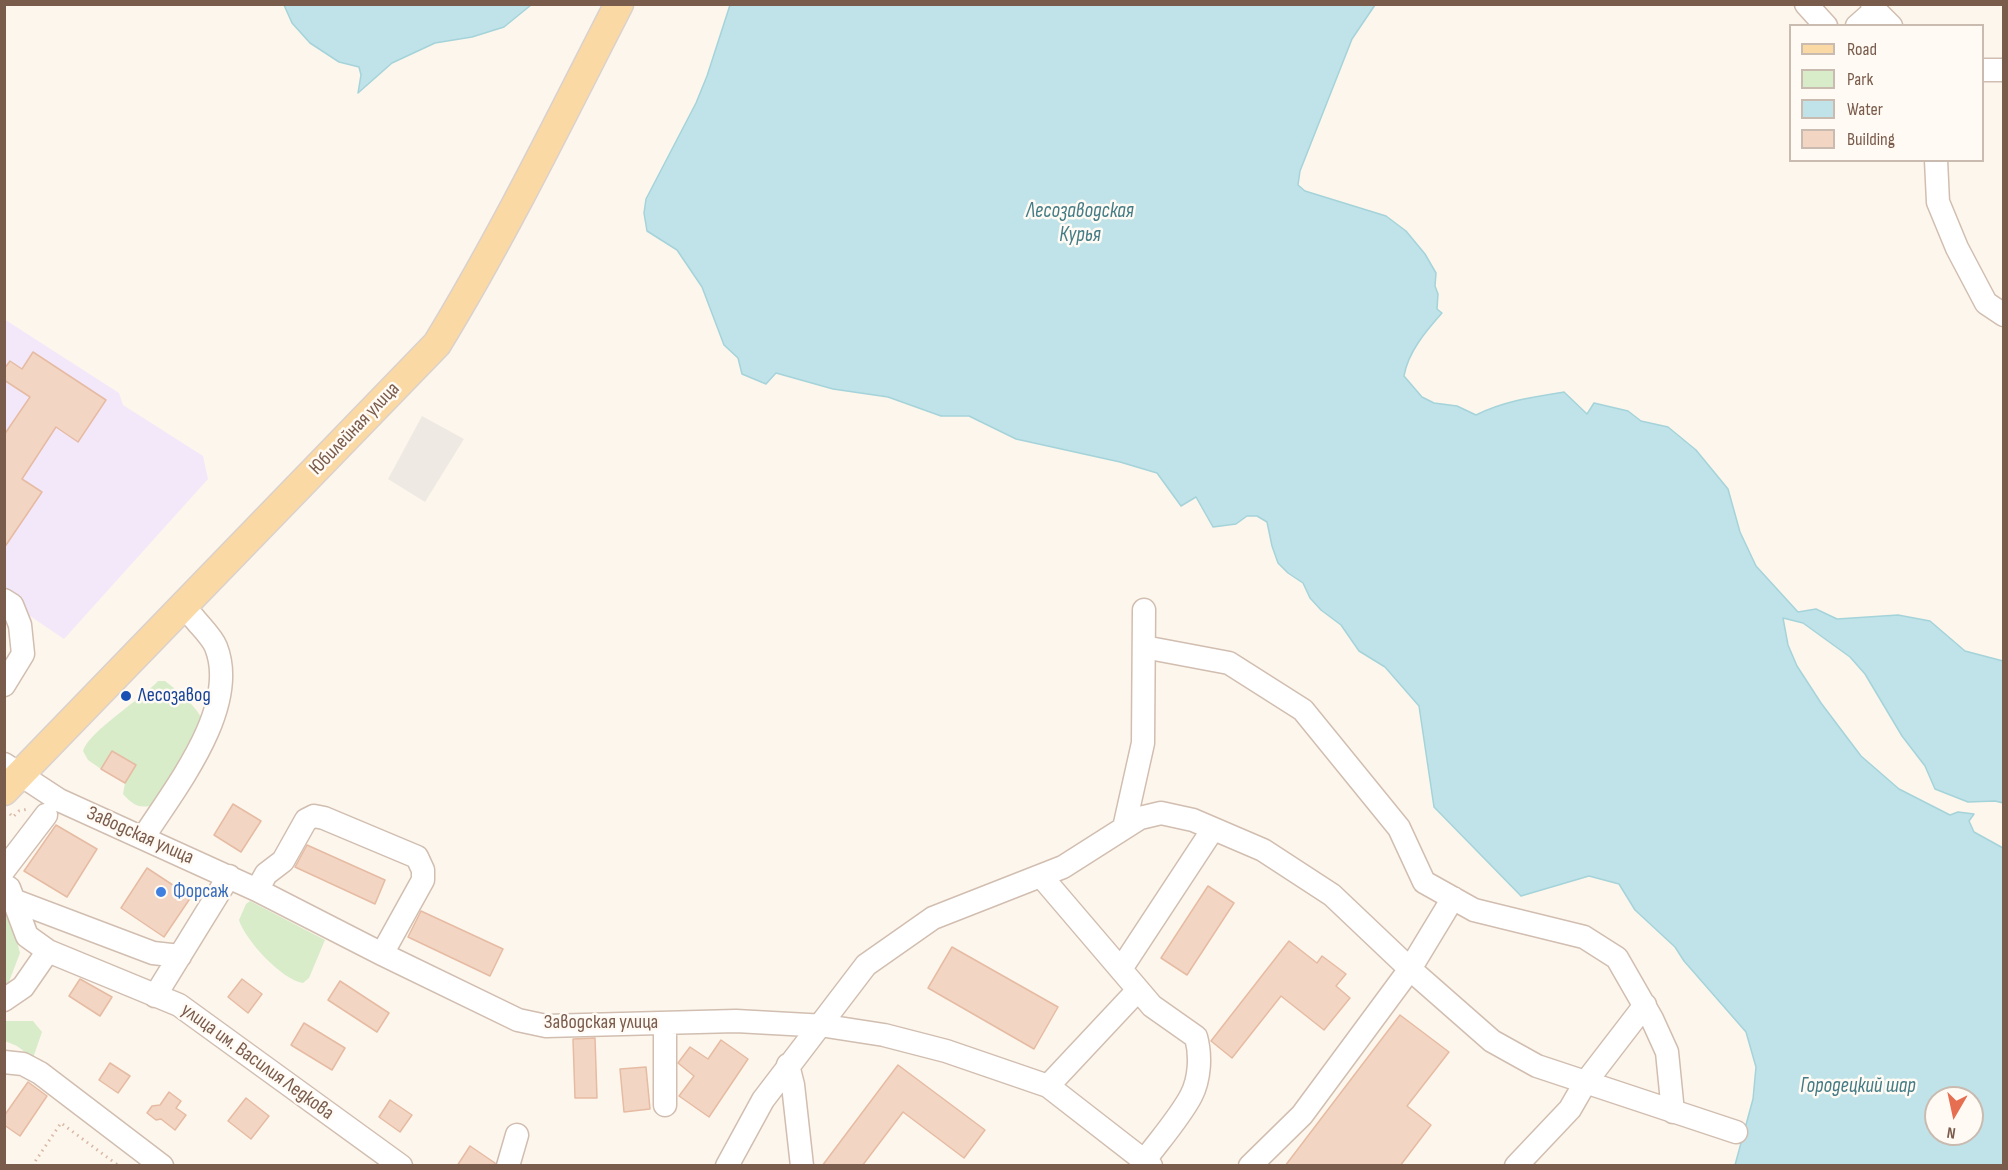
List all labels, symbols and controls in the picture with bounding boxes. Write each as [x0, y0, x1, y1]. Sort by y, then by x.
legend [1789, 24, 1984, 162]
text: Road [1847, 39, 1877, 60]
text: Park [1847, 69, 1873, 90]
text: Water [1847, 99, 1883, 120]
text: Building [1847, 129, 1895, 150]
water label: Лесозаводская Курья [1026, 199, 1134, 249]
street label: Юбилейная улица [305, 378, 405, 480]
place label: Лесозавод [138, 684, 211, 708]
marker: Лесозавод [119, 689, 133, 703]
street label: Заводская улица [83, 802, 197, 870]
place label: Форсаж [173, 880, 228, 904]
marker: Форсаж [154, 885, 168, 899]
street label: улица им. Василия Ледкова [176, 998, 338, 1126]
street label: Заводская улица [544, 1011, 658, 1035]
water label: Городецкий шар [1800, 1074, 1916, 1100]
north arrow [1924, 1086, 1984, 1146]
text: N [1946, 1122, 1957, 1142]

